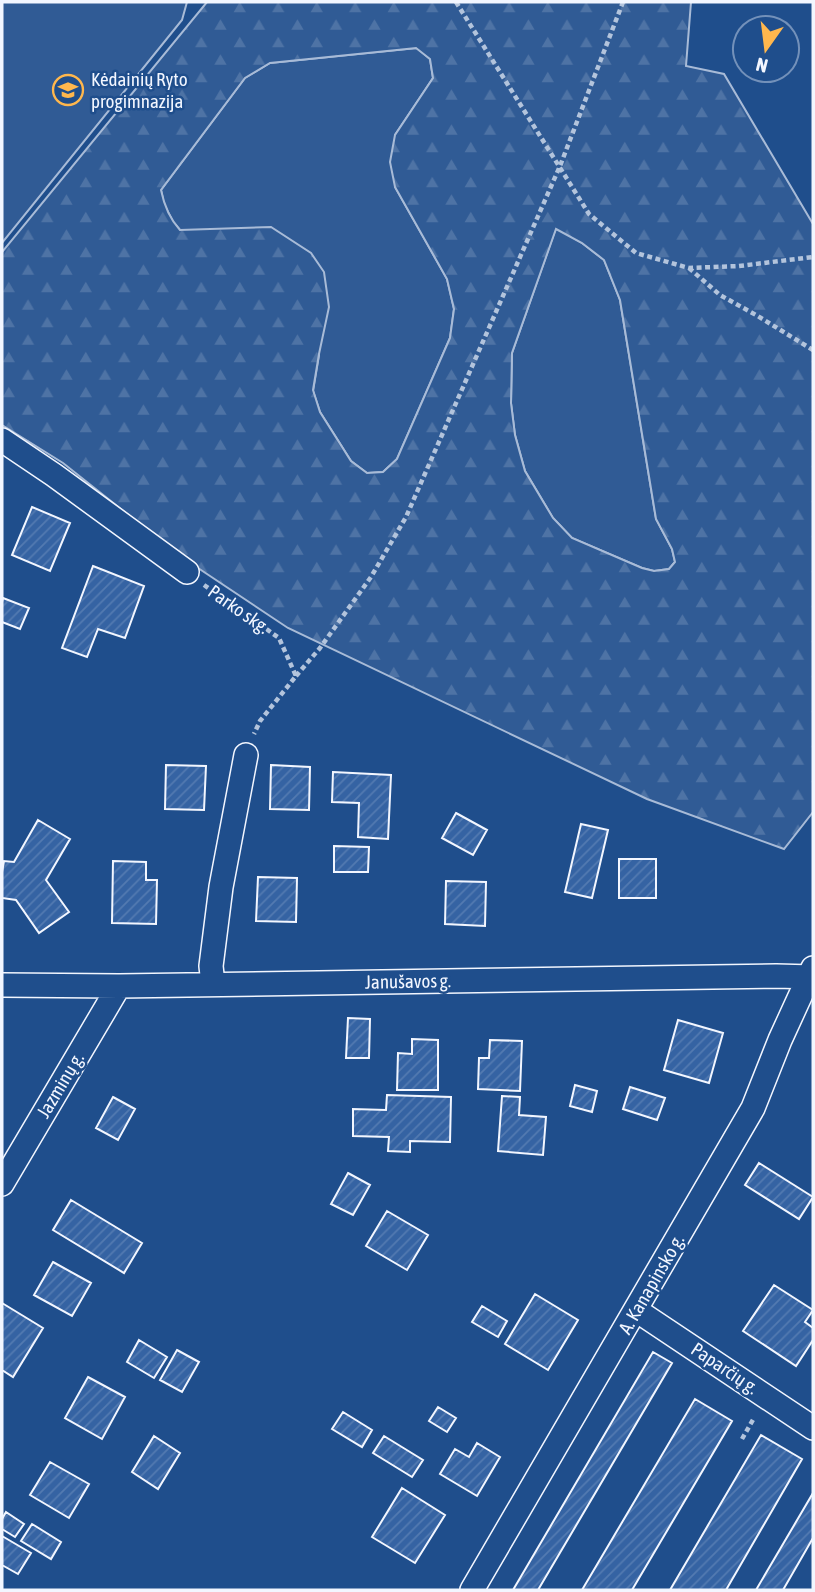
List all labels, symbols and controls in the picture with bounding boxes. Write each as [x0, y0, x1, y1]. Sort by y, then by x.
north arrow [731, 14, 801, 84]
text: N [754, 53, 770, 78]
place label: Kėdainių Ryto progimnazija [91, 68, 188, 112]
school or university icon: Kėdainių Ryto progimnazija [51, 73, 85, 107]
street label: Parko skg. [204, 580, 274, 638]
street label: Janušavos g. [365, 969, 451, 993]
street label: Jazminų g. [32, 1048, 88, 1122]
street label: A. Kanapinsko g. [614, 1230, 688, 1338]
street label: Paparčių g. [687, 1338, 763, 1398]

